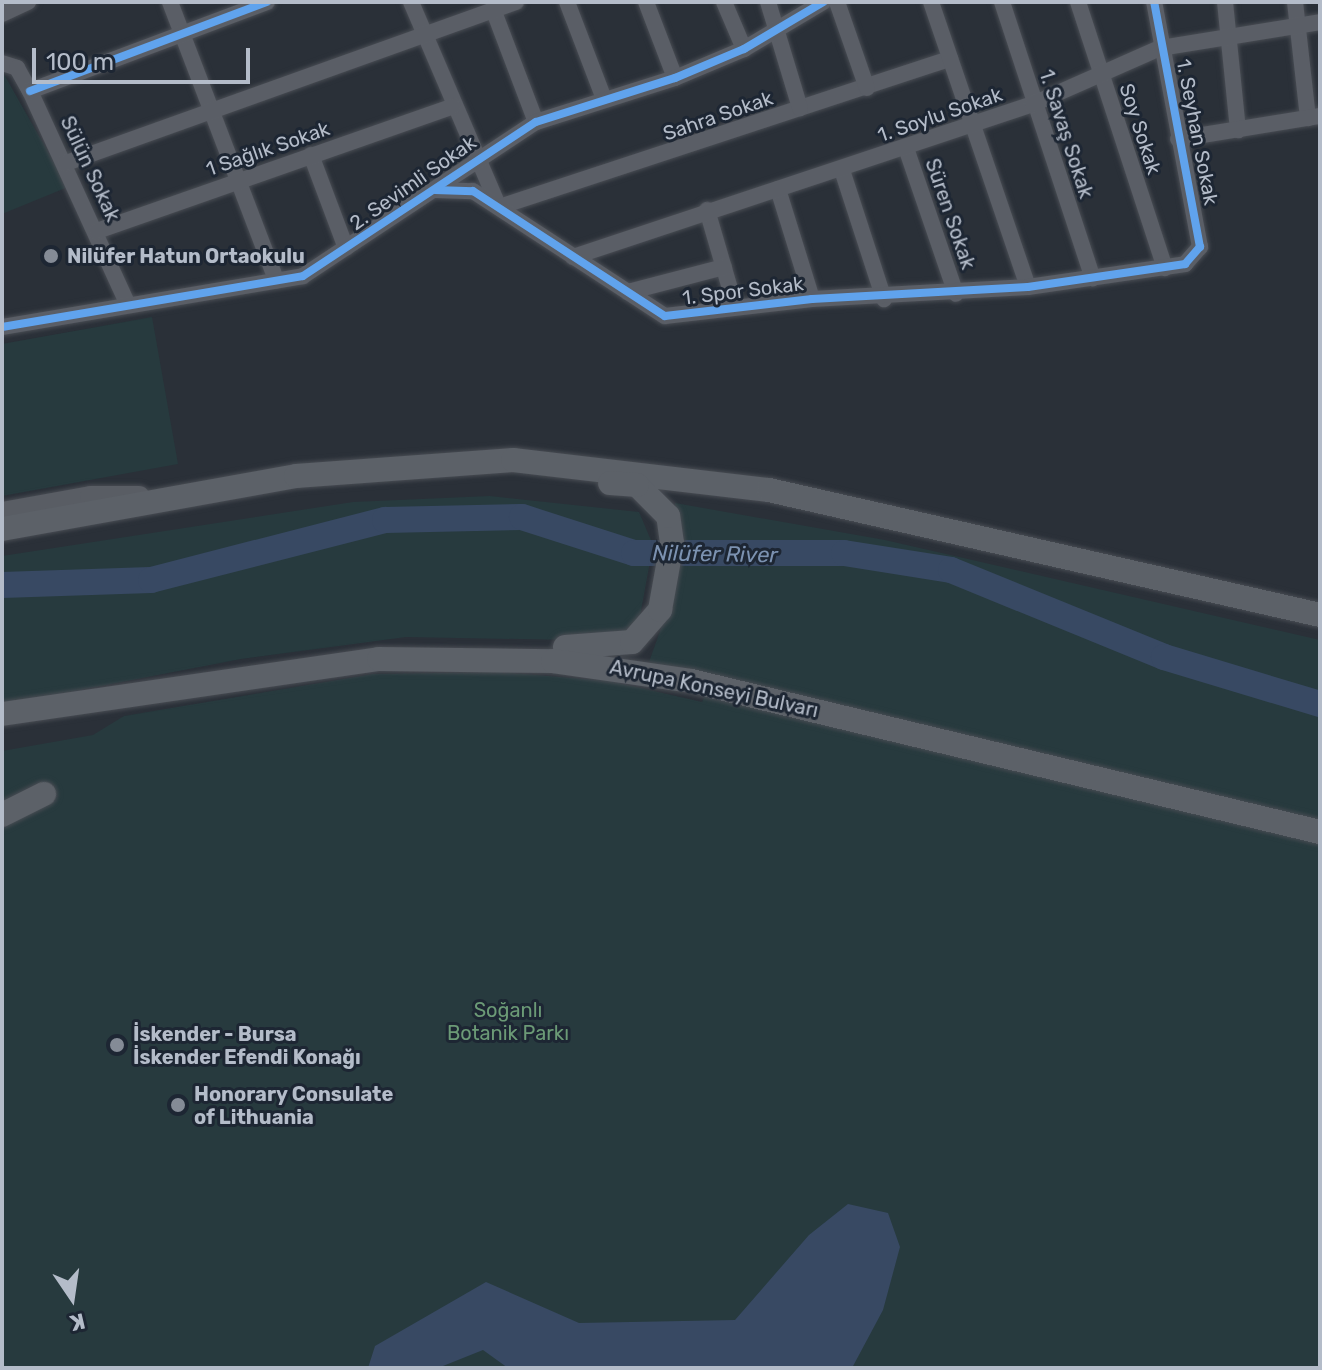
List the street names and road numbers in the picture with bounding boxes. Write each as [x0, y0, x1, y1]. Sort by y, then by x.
street label: 1. Seyhan Sokak [1171, 57, 1223, 207]
street label: 1. Savaş Sokak [1034, 67, 1098, 201]
street label: Soy Sokak [1114, 80, 1166, 178]
street label: 1. Soylu Sokak [875, 82, 1005, 148]
street label: Sahra Sokak [660, 86, 776, 146]
street label: Sülün Sokak [55, 112, 125, 226]
street label: 1 Sağlık Sokak [203, 117, 333, 181]
street label: 2. Sevimli Sokak [345, 131, 481, 235]
street label: Süren Sokak [920, 155, 980, 273]
street label: 1. Spor Sokak [681, 272, 805, 310]
street label: Avrupa Konseyi Bulvarı [608, 655, 820, 723]

